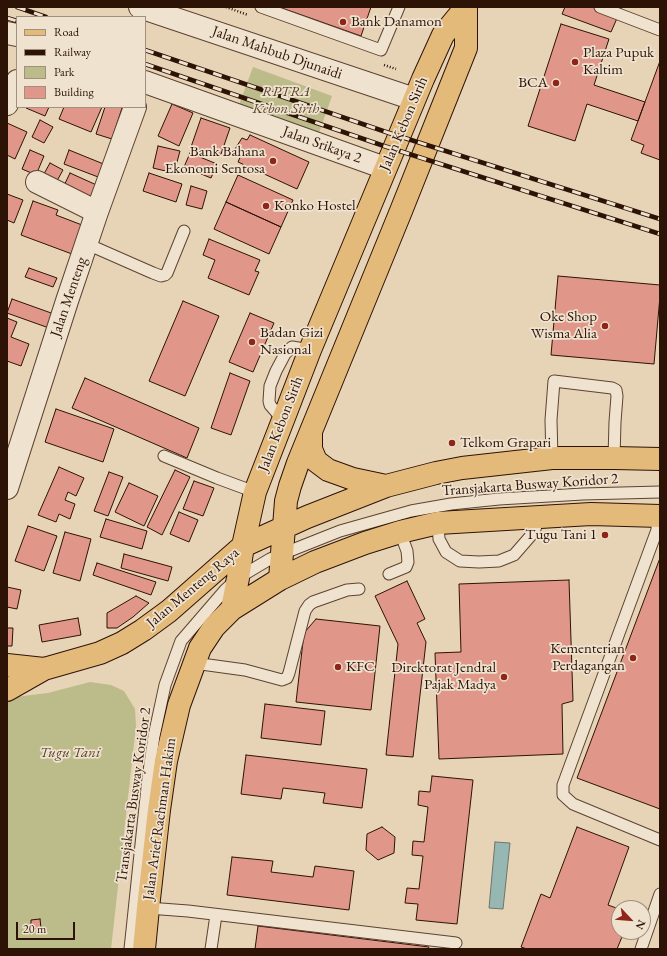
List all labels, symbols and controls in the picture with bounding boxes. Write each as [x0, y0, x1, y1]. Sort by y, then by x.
place label: Bank Danamon [351, 13, 442, 31]
legend [16, 16, 146, 108]
marker: Bank Danamon [338, 17, 348, 27]
street label: Jalan Mahbub Djunaidi [210, 22, 344, 84]
text: Road [54, 24, 79, 40]
text: Railway [54, 44, 91, 60]
place label: Plaza Pupuk Kaltim [583, 44, 654, 79]
marker: Plaza Pupuk Kaltim [570, 57, 580, 67]
text: Park [54, 64, 74, 80]
street label: Jalan Kebon Sirih [376, 74, 432, 174]
place label: BCA [518, 74, 548, 92]
marker: BCA [551, 78, 561, 88]
park label: RPTRA Kebon Sirih [253, 83, 319, 118]
text: Building [54, 84, 94, 100]
street label: Jalan Srikaya 2 [280, 122, 364, 168]
place label: Bank Bahana Ekonomi Sentosa [165, 143, 265, 178]
marker: Bank Bahana Ekonomi Sentosa [268, 156, 278, 166]
place label: Konko Hostel [274, 197, 356, 215]
marker: Konko Hostel [261, 201, 271, 211]
street label: Jalan Menteng [47, 255, 91, 339]
place label: Oke Shop Wisma Alia [531, 308, 597, 343]
marker: Oke Shop Wisma Alia [600, 321, 610, 331]
place label: Badan Gizi Nasional [260, 324, 323, 359]
marker: Badan Gizi Nasional [247, 337, 257, 347]
street label: Jalan Kebon Sirih [255, 374, 307, 474]
place label: Telkom Grapari [460, 434, 551, 452]
marker: Telkom Grapari [447, 438, 457, 448]
street label: Transjakarta Busway Koridor 2 [441, 470, 619, 500]
place label: Tugu Tani 1 [525, 526, 597, 544]
marker: Tugu Tani 1 [600, 530, 610, 540]
street label: Jalan Menteng Raya [143, 544, 243, 632]
place label: Kementerian Perdagangan [550, 640, 625, 675]
marker: Kementerian Perdagangan [628, 653, 638, 663]
place label: KFC [346, 658, 375, 676]
place label: Direktorat Jendral Pajak Madya [391, 659, 496, 694]
marker: KFC [333, 662, 343, 672]
marker: Direktorat Jendral Pajak Madya [499, 672, 509, 682]
street label: Transjakarta Busway Koridor 2 [113, 706, 155, 884]
street label: Jalan Arief Rachman Hakim [140, 737, 180, 901]
park label: Tugu Tani [40, 744, 100, 762]
north arrow [611, 900, 651, 940]
scale bar [18, 914, 77, 940]
text: N [633, 918, 649, 932]
text: 20 m [23, 921, 46, 937]

